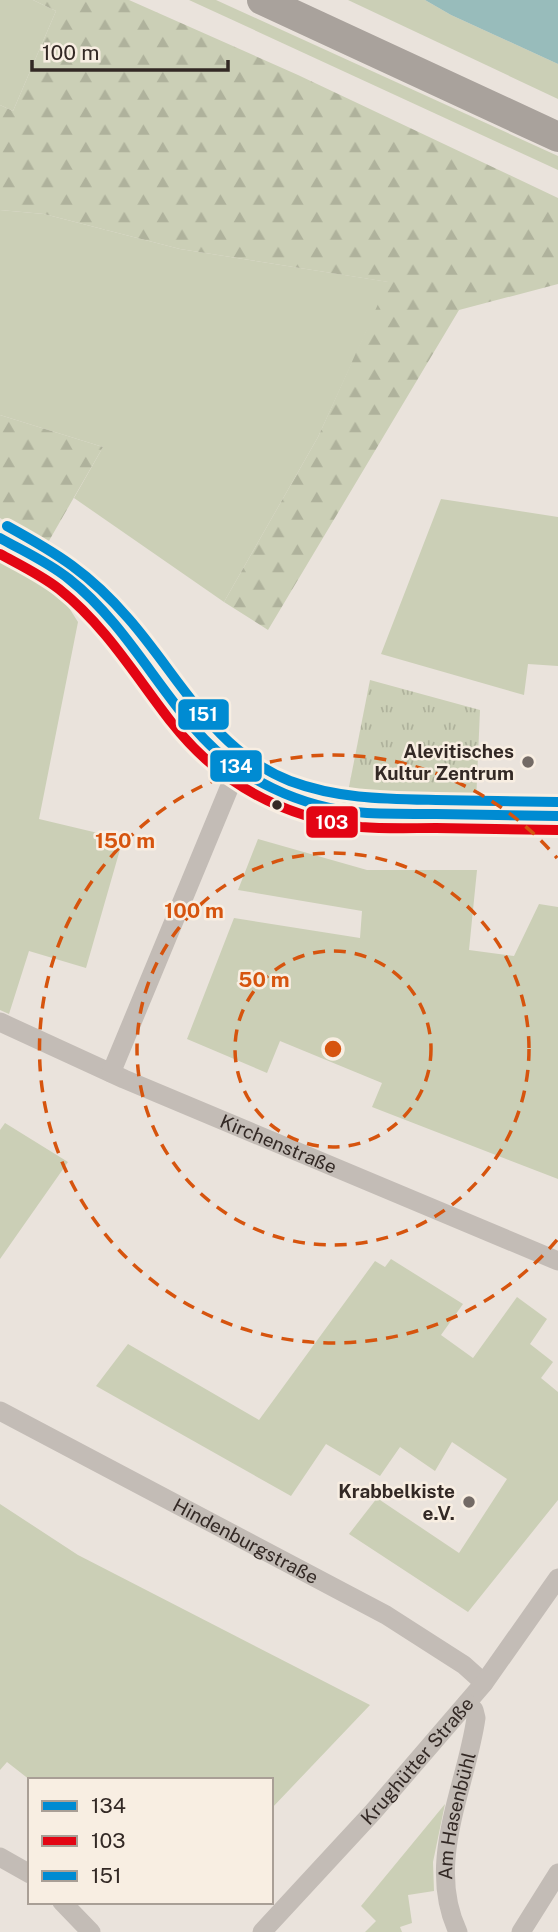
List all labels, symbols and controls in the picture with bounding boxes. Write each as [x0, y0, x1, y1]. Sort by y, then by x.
scale bar [32, 28, 228, 72]
text: 100 m [42, 40, 99, 65]
line badge: 151 [177, 698, 230, 731]
text: 151 [188, 703, 218, 725]
place label: Alevitisches Kultur Zentrum [374, 740, 514, 784]
line badge: 134 [209, 749, 263, 783]
marker: Alevitisches Kultur Zentrum [520, 754, 536, 770]
text: 134 [219, 755, 253, 777]
unlabelled marker [270, 798, 284, 812]
line badge: 103 [305, 805, 359, 839]
text: 103 [316, 811, 348, 833]
text: 150 m [95, 828, 155, 853]
text: 100 m [164, 898, 224, 923]
text: 50 m [238, 967, 290, 992]
centre of rings [321, 1037, 345, 1061]
street label: Kirchenstraße [217, 1110, 340, 1178]
place label: Krabbelkiste e.V. [338, 1480, 455, 1524]
street label: Hindenburgstraße [170, 1494, 322, 1588]
marker: Krabbelkiste e.V. [461, 1494, 477, 1510]
street label: Krughütter Straße [356, 1693, 478, 1829]
street label: Am Hasenbühl [434, 1750, 480, 1880]
legend [28, 1778, 273, 1904]
text: 134 [91, 1793, 126, 1818]
text: 103 [91, 1828, 126, 1853]
text: 151 [91, 1863, 122, 1888]

